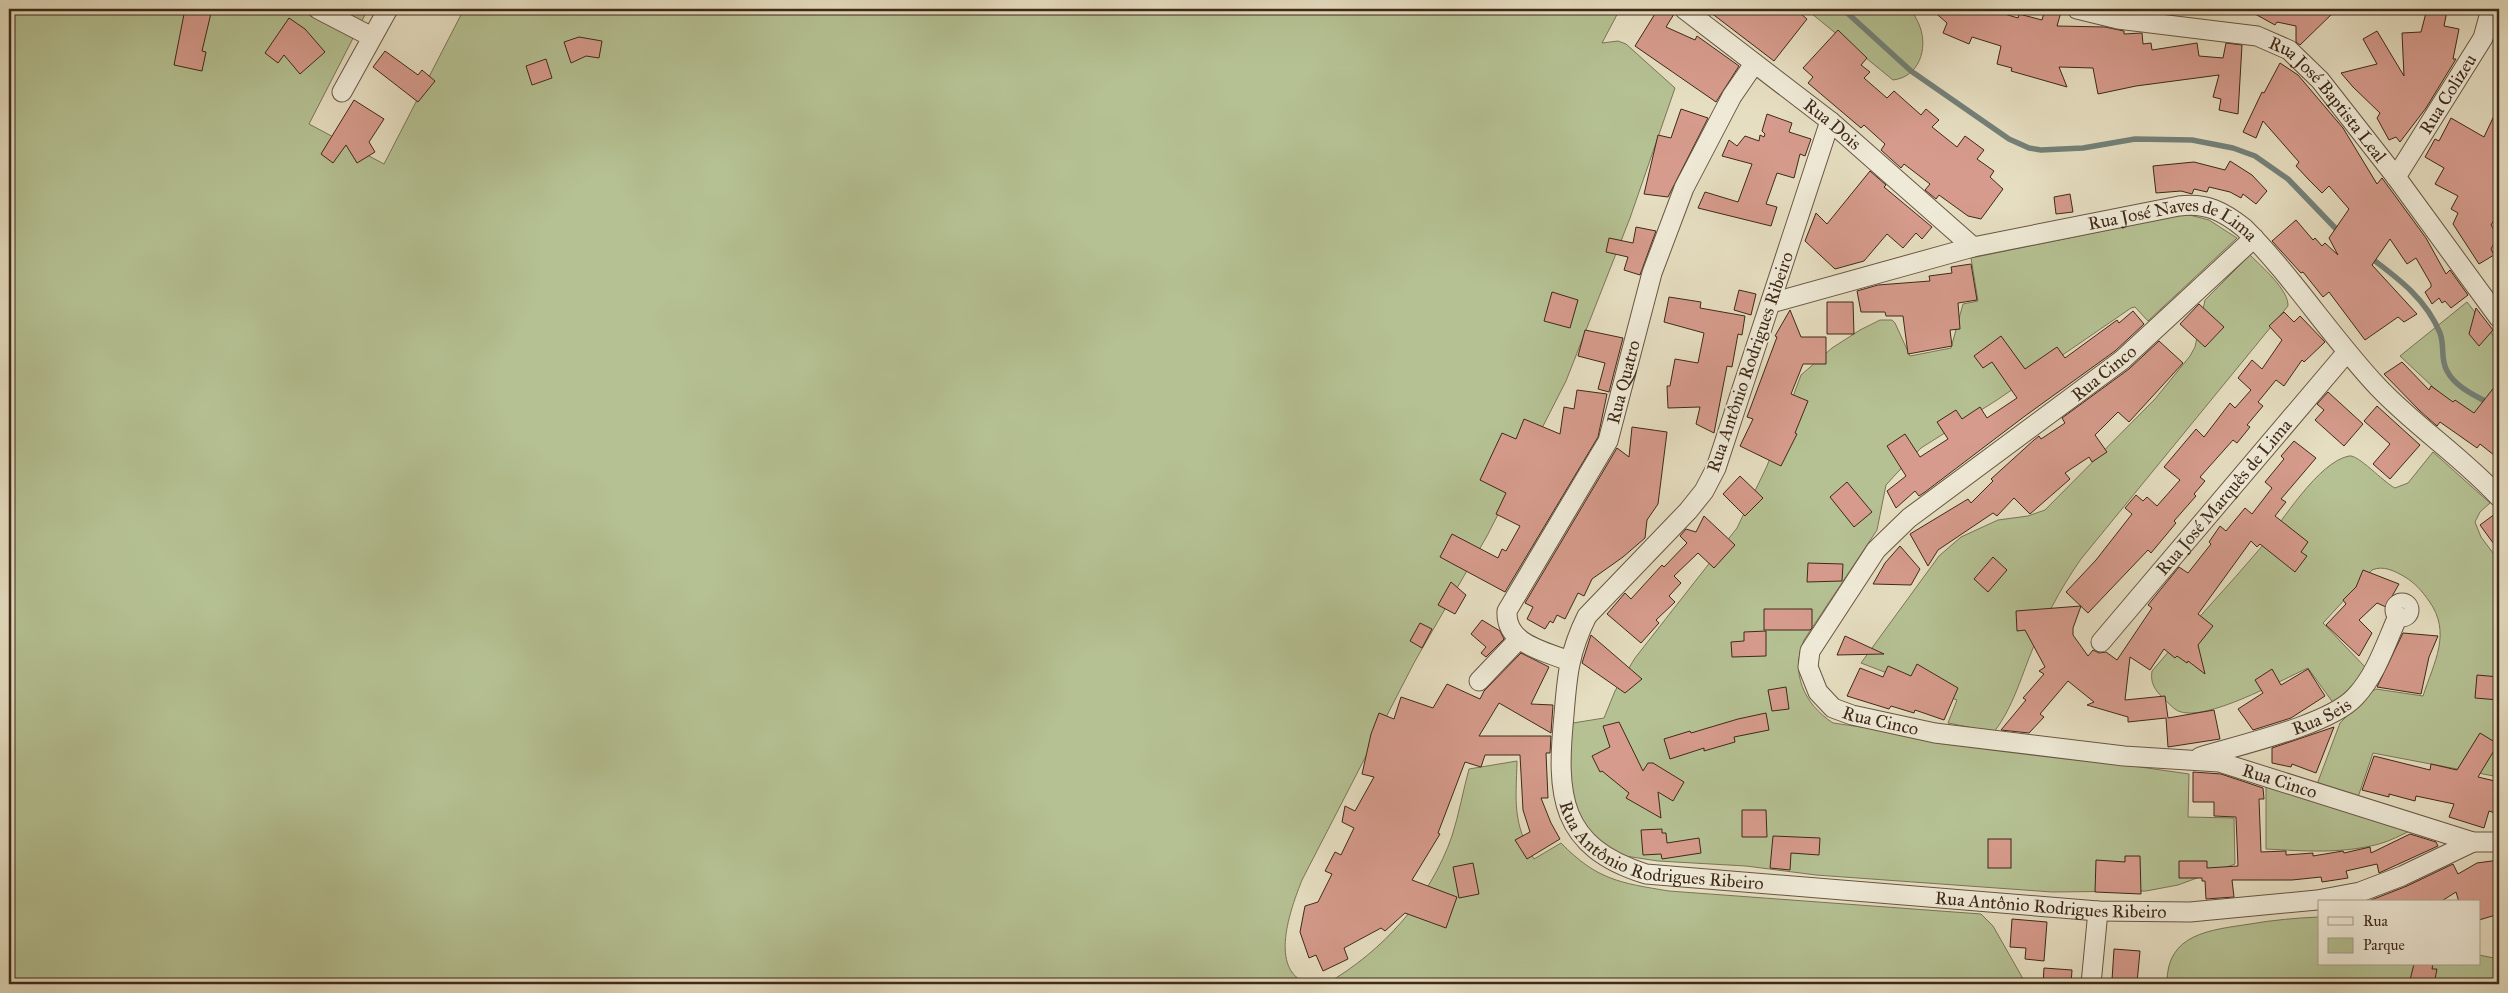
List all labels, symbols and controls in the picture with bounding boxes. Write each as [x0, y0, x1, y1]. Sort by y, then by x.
street label: Rua José Baptista Leal [2266, 32, 2391, 167]
street label: Rua Colizeu [2415, 49, 2481, 138]
street label: Rua Dois [1799, 94, 1866, 155]
street label: Rua José Naves de Lima [2086, 194, 2262, 246]
street label: Rua Antônio Rodrigues Ribeiro [1702, 249, 1799, 475]
street label: Rua Quatro [1602, 338, 1645, 426]
street label: Rua Cinco [2067, 340, 2141, 406]
street label: Rua José Marquês de Lima [2151, 414, 2297, 580]
street label: Rua Seis [2289, 694, 2356, 740]
street label: Rua Cinco [1839, 701, 1921, 740]
street label: Rua Cinco [2240, 759, 2320, 803]
street label: Rua Antônio Rodrigues Ribeiro [1555, 798, 1765, 895]
street label: Rua Antônio Rodrigues Ribeiro [1934, 887, 2167, 923]
legend [2318, 900, 2480, 966]
text: Rua [2363, 912, 2388, 930]
text: Parque [2363, 936, 2405, 955]

